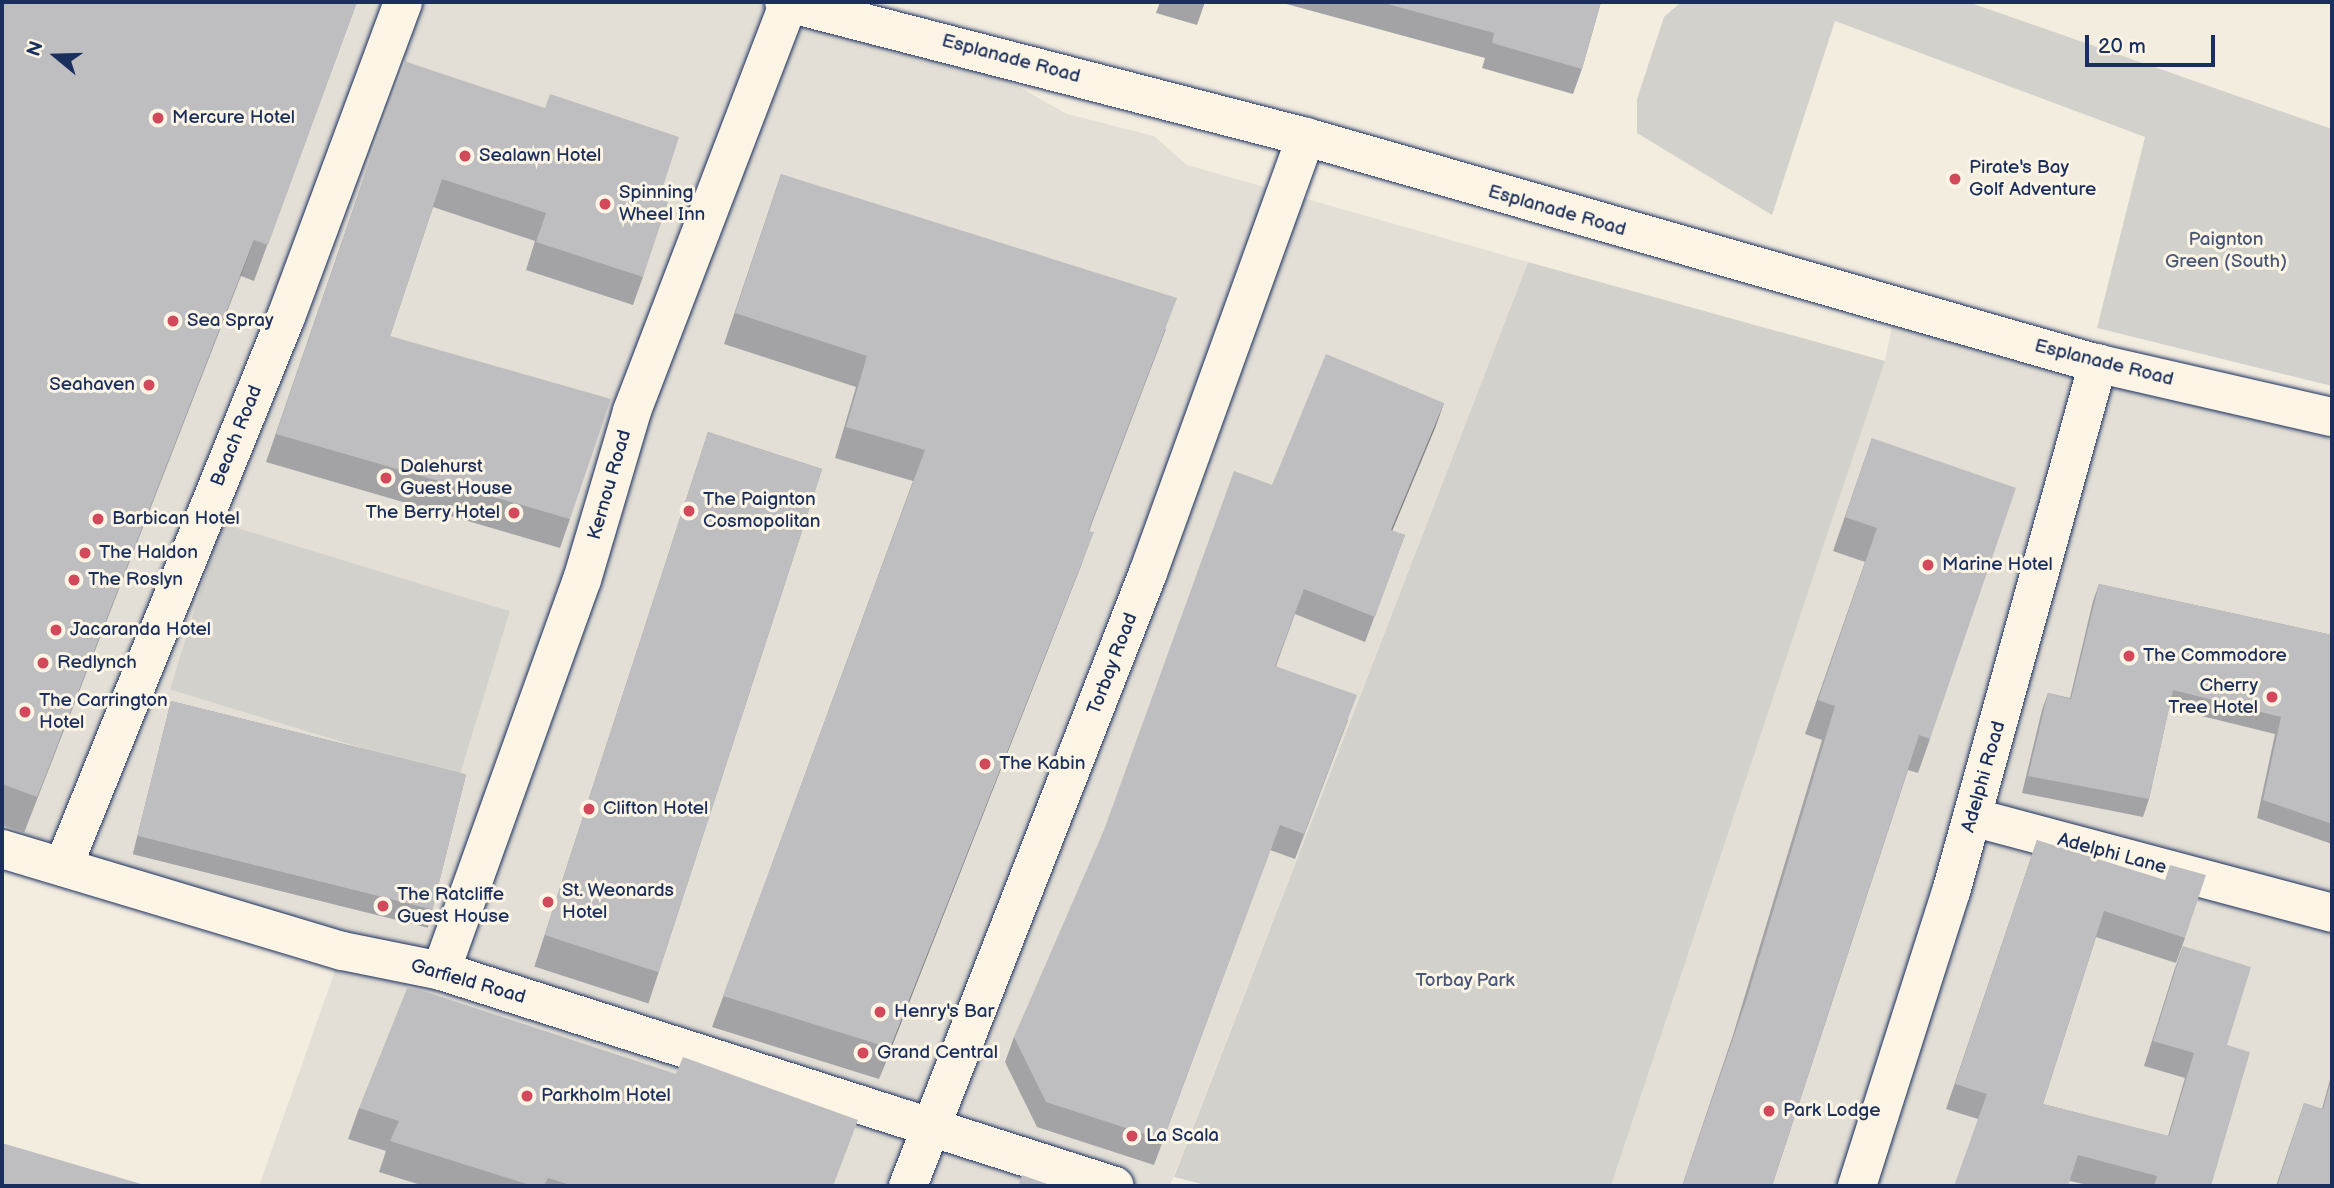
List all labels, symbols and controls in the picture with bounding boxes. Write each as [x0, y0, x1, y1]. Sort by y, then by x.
north arrow [21, 21, 91, 91]
scale bar [2089, 21, 2218, 65]
street label: Esplanade Road [939, 30, 1083, 88]
text: 20 m [2098, 34, 2146, 59]
text: N [22, 39, 49, 59]
place label: Mercure Hotel [172, 107, 295, 129]
marker: Mercure Hotel [150, 110, 166, 126]
place label: Sealawn Hotel [479, 145, 601, 167]
marker: Sealawn Hotel [457, 148, 473, 164]
place label: Pirate's Bay Golf Adventure [1969, 157, 2096, 201]
marker: Pirate's Bay Golf Adventure [1947, 171, 1963, 187]
street label: Esplanade Road [1485, 180, 1629, 242]
place label: Spinning Wheel Inn [619, 182, 705, 226]
marker: Spinning Wheel Inn [597, 196, 613, 212]
park label: Paignton Green (South) [2165, 229, 2287, 273]
place label: Sea Spray [187, 310, 274, 332]
marker: Sea Spray [165, 313, 181, 329]
street label: Esplanade Road [2032, 335, 2176, 391]
place label: Seahaven [49, 374, 135, 396]
marker: Seahaven [141, 377, 157, 393]
street label: Beach Road [206, 382, 268, 490]
street label: Kernou Road [583, 427, 637, 543]
place label: Dalehurst Guest House [400, 456, 512, 500]
marker: Dalehurst Guest House [378, 470, 394, 486]
place label: The Paignton Cosmopolitan [703, 489, 820, 533]
place label: The Berry Hotel [364, 502, 500, 524]
marker: The Paignton Cosmopolitan [681, 503, 697, 519]
marker: The Berry Hotel [506, 505, 522, 521]
place label: Barbican Hotel [112, 508, 240, 530]
marker: Barbican Hotel [90, 511, 106, 527]
place label: The Haldon [99, 542, 198, 564]
marker: The Haldon [77, 545, 93, 561]
place label: Marine Hotel [1942, 554, 2053, 576]
marker: Marine Hotel [1920, 557, 1936, 573]
place label: The Roslyn [88, 569, 183, 591]
marker: The Roslyn [66, 572, 82, 588]
street label: Torbay Road [1083, 609, 1143, 719]
place label: Jacaranda Hotel [70, 619, 211, 641]
marker: Jacaranda Hotel [48, 622, 64, 638]
place label: The Commodore [2143, 645, 2287, 667]
marker: The Commodore [2121, 648, 2137, 664]
place label: Redlynch [57, 652, 137, 674]
marker: Redlynch [35, 655, 51, 671]
place label: Cherry Tree Hotel [2168, 675, 2258, 719]
marker: Cherry Tree Hotel [2264, 689, 2280, 705]
place label: The Carrington Hotel [39, 690, 168, 734]
marker: The Carrington Hotel [17, 704, 33, 720]
street label: Adelphi Road [1957, 719, 2011, 835]
place label: The Kabin [999, 753, 1085, 775]
marker: The Kabin [977, 756, 993, 772]
place label: Clifton Hotel [603, 798, 708, 820]
marker: Clifton Hotel [581, 801, 597, 817]
street label: Adelphi Lane [2055, 829, 2169, 879]
place label: St. Weonards Hotel [562, 880, 675, 924]
place label: The Ratcliffe Guest House [397, 884, 509, 928]
marker: St. Weonards Hotel [540, 894, 556, 910]
marker: The Ratcliffe Guest House [375, 898, 391, 914]
street label: Garfield Road [408, 955, 528, 1009]
park label: Torbay Park [1415, 970, 1515, 992]
place label: Henry's Bar [894, 1001, 994, 1023]
marker: Henry's Bar [872, 1004, 888, 1020]
place label: Grand Central [877, 1042, 998, 1064]
marker: Grand Central [855, 1045, 871, 1061]
place label: Parkholm Hotel [541, 1085, 671, 1107]
marker: Parkholm Hotel [519, 1088, 535, 1104]
place label: Park Lodge [1783, 1100, 1881, 1122]
marker: Park Lodge [1761, 1103, 1777, 1119]
place label: La Scala [1146, 1125, 1219, 1147]
marker: La Scala [1124, 1128, 1140, 1144]

